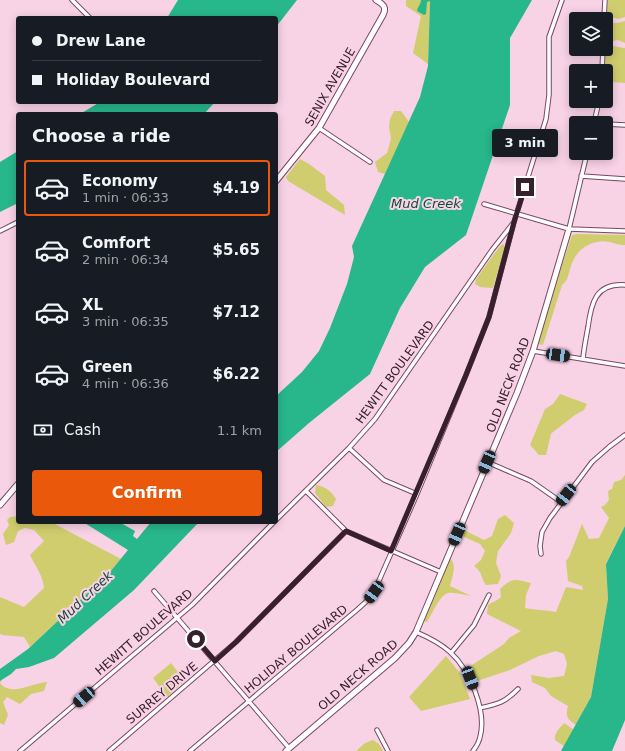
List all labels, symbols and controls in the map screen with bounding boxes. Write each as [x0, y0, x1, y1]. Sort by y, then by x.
map controls [569, 12, 613, 160]
button: layers [569, 12, 613, 56]
text: Drew Lane [56, 32, 146, 50]
street label: SENIX AVENUE [302, 45, 358, 129]
button: + [569, 64, 613, 108]
text: Holiday Boulevard [56, 71, 210, 89]
button: − [569, 116, 613, 160]
text: Choose a ride [32, 125, 171, 146]
callout: 3 min [492, 129, 558, 157]
text: 3 min [505, 135, 545, 150]
icon: car [34, 170, 70, 206]
text: Economy [82, 172, 158, 190]
route end [516, 178, 534, 196]
text: $4.19 [213, 179, 260, 197]
text: 1 min · 06:33 [82, 190, 169, 205]
water label: Mud Creek [391, 196, 461, 211]
icon: car [34, 232, 70, 268]
text: Comfort [82, 234, 150, 252]
text: $5.65 [213, 241, 260, 259]
text: 2 min · 06:34 [82, 252, 169, 267]
icon: car [34, 294, 70, 330]
text: XL [82, 296, 103, 314]
text: $7.12 [213, 303, 260, 321]
text: 3 min · 06:35 [82, 314, 169, 329]
street label: HEWITT BOULEVARD [353, 318, 437, 426]
street label: OLD NECK ROAD [483, 335, 533, 435]
car [545, 347, 571, 363]
icon: car [34, 356, 70, 392]
text: Green [82, 358, 133, 376]
text: $6.22 [213, 365, 260, 383]
text: 4 min · 06:36 [82, 376, 169, 391]
icon: cash [32, 419, 54, 441]
text: Cash [64, 421, 101, 439]
text: 1.1 km [217, 423, 262, 438]
car [477, 449, 497, 475]
button: Confirm [32, 470, 262, 516]
car [554, 482, 578, 508]
car [447, 521, 467, 547]
water label: Mud Creek [54, 567, 116, 626]
car [362, 579, 386, 605]
street label: HEWITT BOULEVARD [93, 586, 195, 678]
street label: HOLIDAY BOULEVARD [242, 602, 350, 696]
route start [187, 630, 205, 648]
street label: OLD NECK ROAD [315, 637, 401, 713]
street label: SURREY DRIVE [124, 659, 200, 727]
car [460, 665, 480, 691]
car [71, 685, 97, 709]

